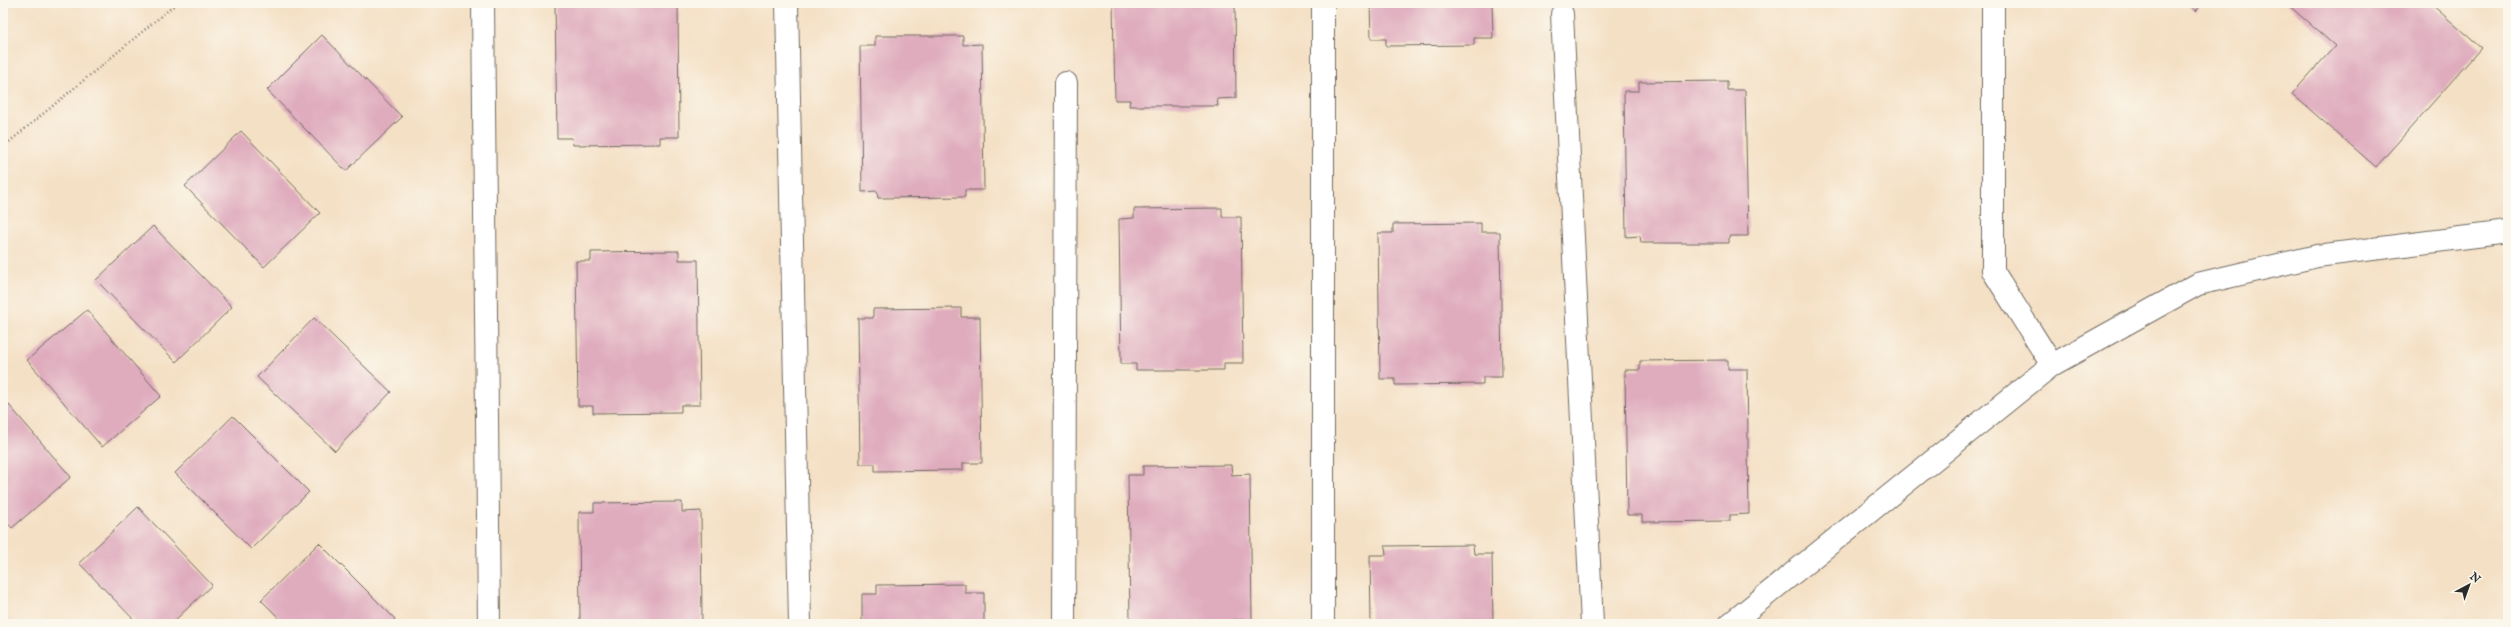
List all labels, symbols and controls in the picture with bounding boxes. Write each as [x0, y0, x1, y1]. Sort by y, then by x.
north arrow [2449, 565, 2489, 605]
text: N [2466, 569, 2483, 587]

